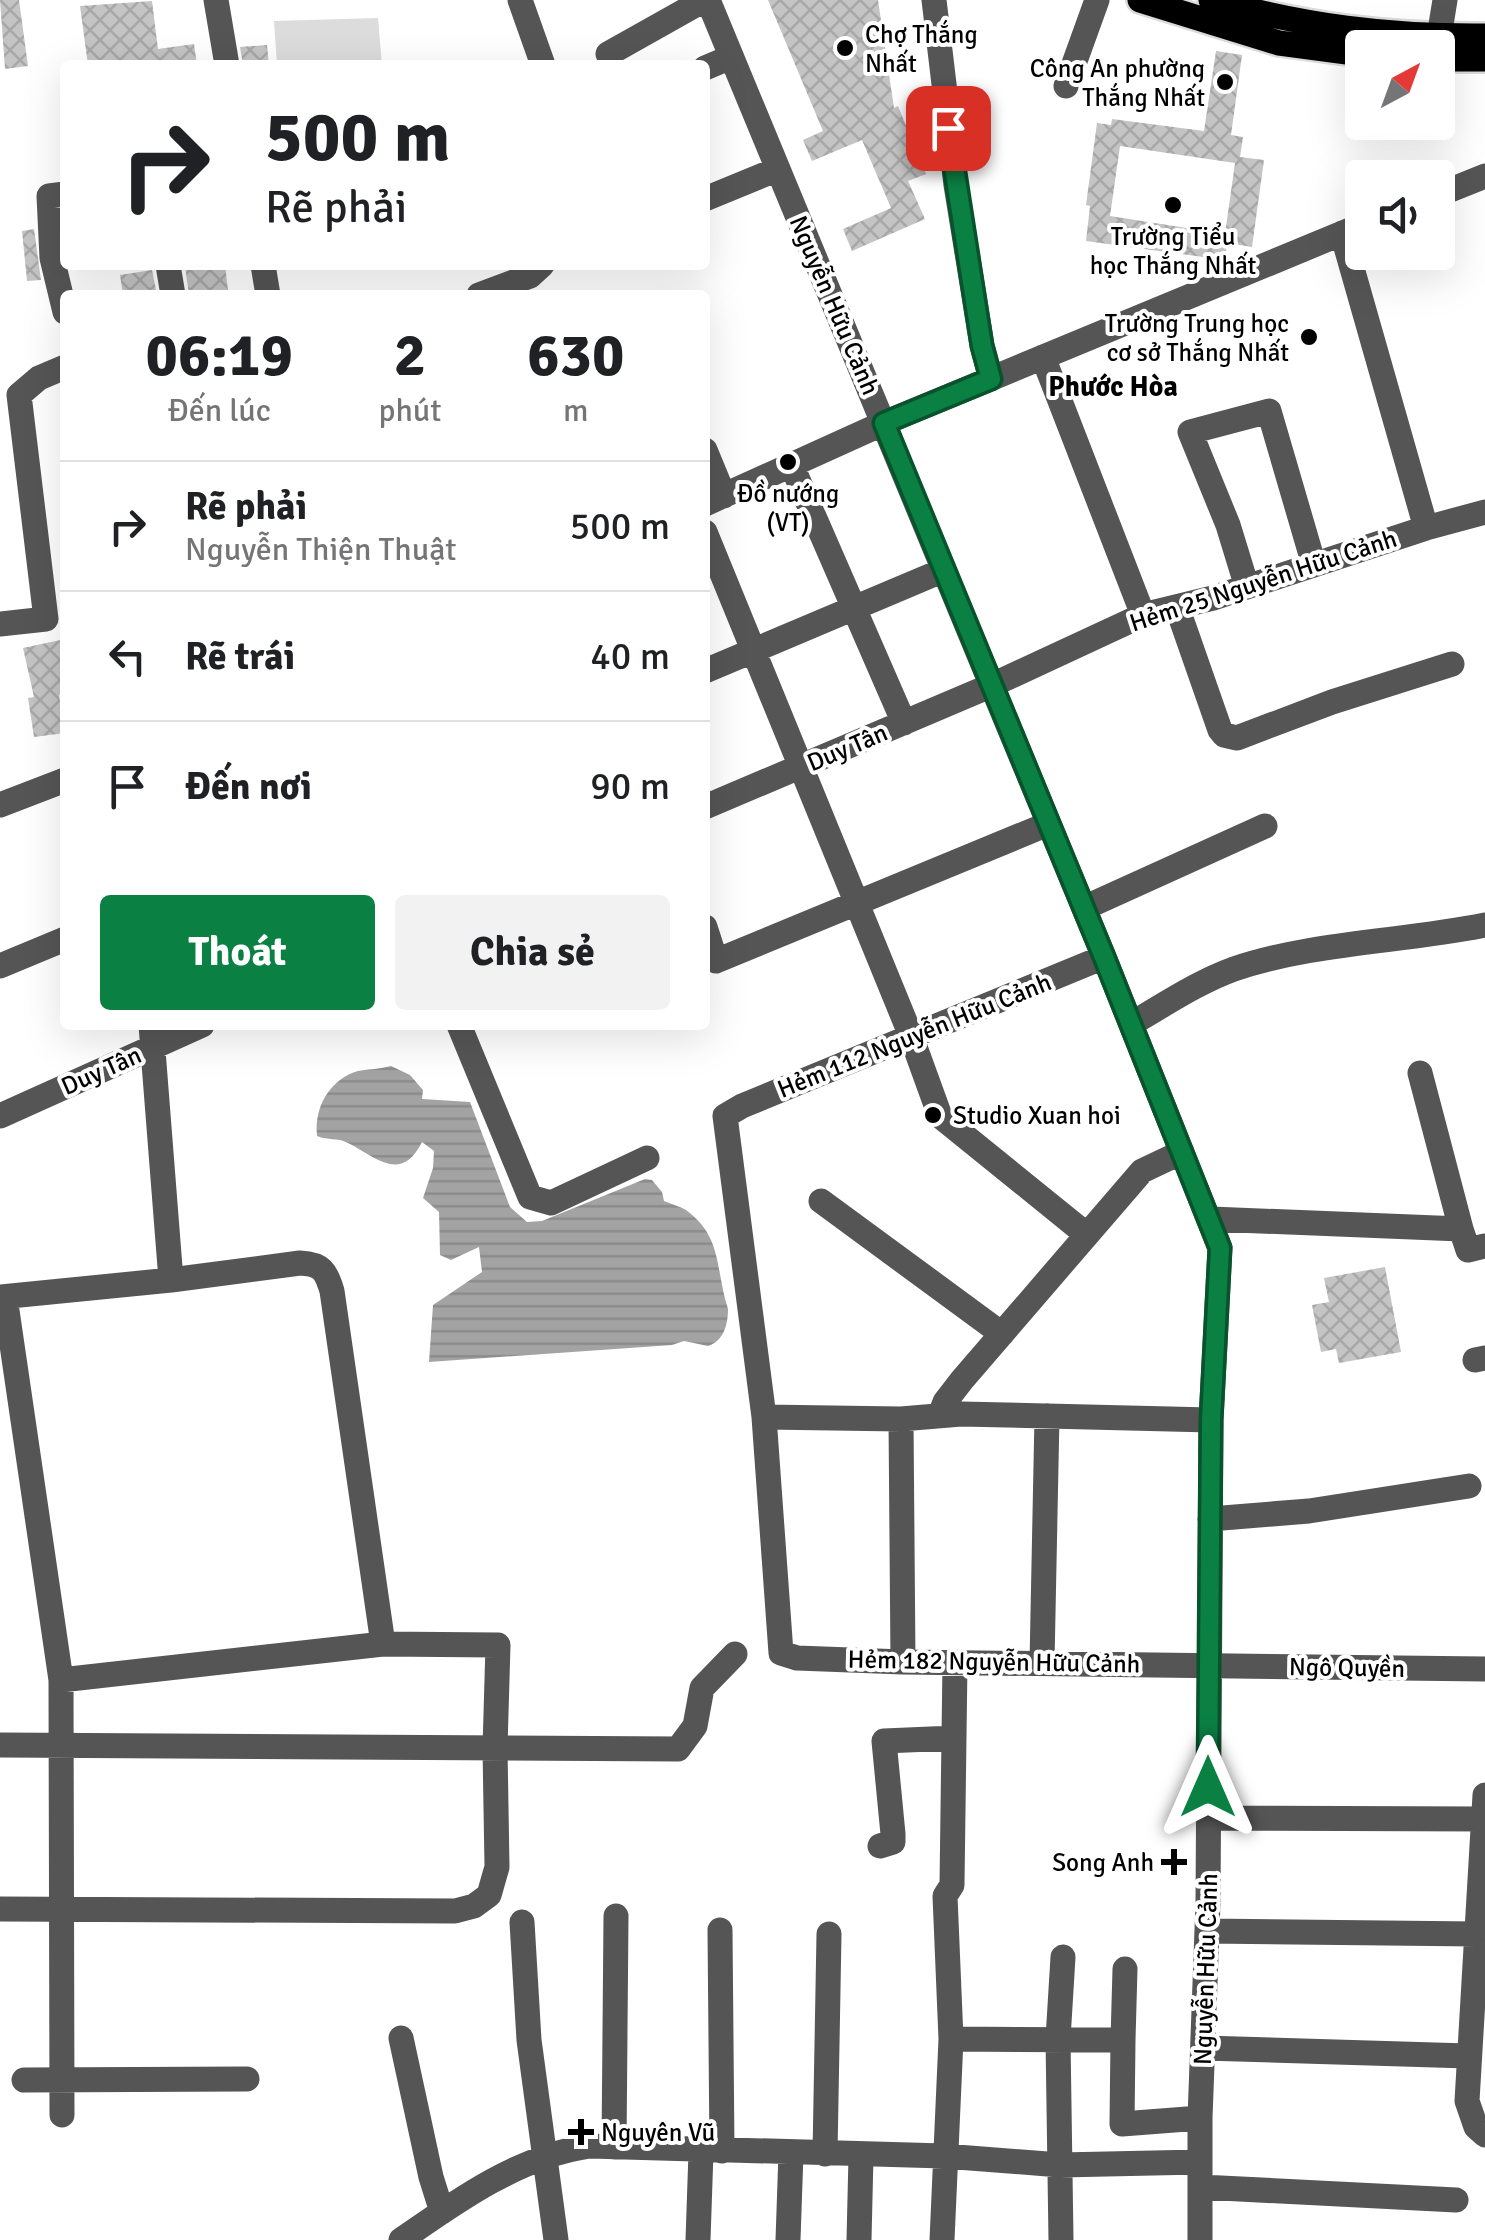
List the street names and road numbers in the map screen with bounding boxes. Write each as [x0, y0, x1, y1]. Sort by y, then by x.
street label: Nguyễn Hữu Cảnh [783, 211, 886, 400]
street label: Hẻm 25 Nguyễn Hữu Cảnh [1126, 523, 1401, 638]
street label: Duy Tân [802, 717, 892, 778]
street label: Hẻm 112 Nguyễn Hữu Cảnh [773, 966, 1056, 1105]
street label: Duy Tân [56, 1039, 146, 1102]
street label: Hẻm 182 Nguyễn Hữu Cảnh [847, 1643, 1141, 1680]
street label: Ngô Quyền [1289, 1651, 1405, 1684]
street label: Nguyễn Hữu Cảnh [1187, 1873, 1224, 2065]

